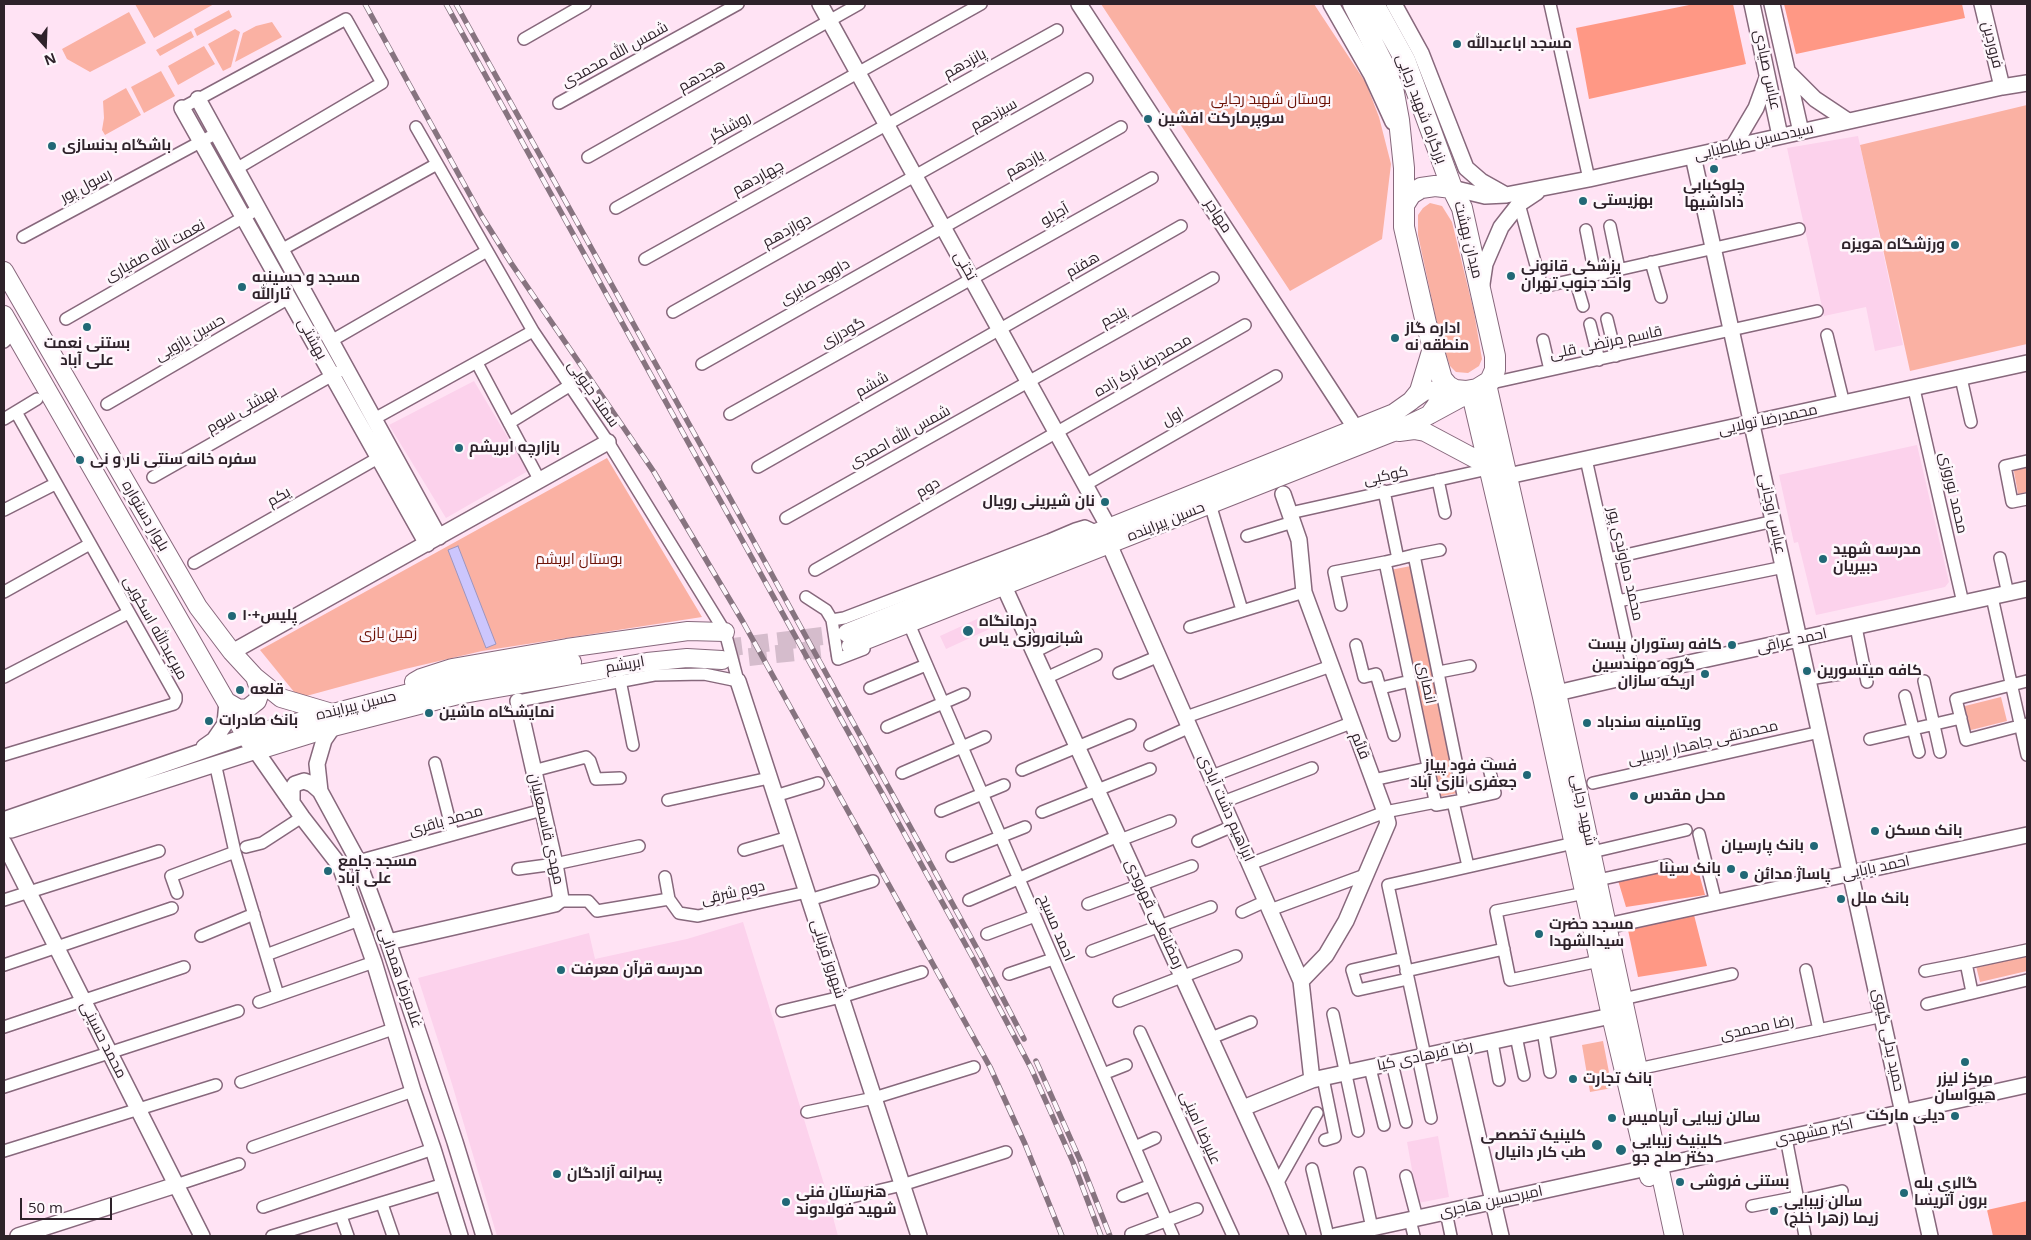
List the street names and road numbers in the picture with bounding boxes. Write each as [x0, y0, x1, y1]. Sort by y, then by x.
street label: شمس الله محمدی [559, 18, 671, 92]
street label: فروردین [1978, 20, 2006, 70]
street label: عباس صیادی [1750, 28, 1784, 112]
street label: پانزدهم [941, 45, 989, 83]
street label: بزرگراه شهید رجایی [1392, 51, 1450, 167]
street label: هجدهم [675, 56, 729, 96]
street label: سیزدهم [968, 95, 1020, 135]
street label: روشنگر [706, 108, 754, 146]
street label: سیدحسین طباطبایی [1692, 119, 1816, 165]
street label: یازدهم [1003, 146, 1047, 182]
street label: چهاردهم [729, 157, 787, 199]
street label: رسول پور [57, 165, 115, 207]
street label: مهاجر [1200, 196, 1236, 236]
street label: میدان بهشت [1450, 199, 1486, 281]
street label: آجرلو [1038, 200, 1072, 230]
street label: دوازدهم [760, 210, 814, 252]
street label: نعمت الله صفیاری [102, 216, 208, 286]
street label: تختی [950, 248, 980, 284]
street label: هفتم [1063, 248, 1103, 282]
street label: داوود صابری [777, 255, 853, 309]
street label: پنجم [1098, 302, 1130, 332]
street label: حسین بازویی [152, 311, 228, 365]
street label: گودرزی [818, 314, 868, 352]
street label: بهشتی [293, 315, 331, 363]
street label: قاسم مرتضی قلی [1548, 322, 1664, 364]
street label: محمدرضا ترک زاده [1091, 331, 1195, 401]
street label: سمند جنوبی [563, 357, 623, 431]
street label: ششم [852, 368, 892, 402]
street label: بهشتی سوم [203, 382, 281, 438]
street label: محمدرضا تولایی [1717, 401, 1819, 439]
street label: شمس الله احمدی [846, 402, 954, 472]
street label: اول [1159, 404, 1187, 430]
street label: محمد نوروزی [1935, 451, 1971, 535]
street label: کوکبی [1362, 463, 1410, 489]
street label: عباس اوجانی [1755, 472, 1789, 556]
street label: دوم [913, 474, 943, 502]
street label: بلوار دستواره [118, 477, 172, 555]
street label: یکم [264, 483, 294, 511]
street label: حسین پیراینده [1125, 498, 1207, 546]
street label: محمد دماوندی پور [1603, 505, 1647, 623]
street label: میرعبدالله اسکویی [119, 573, 191, 683]
street label: احمد عراقی [1755, 625, 1829, 657]
street label: ابریشم [604, 653, 646, 677]
street label: انصاری [1413, 660, 1439, 706]
street label: حسین پیراینده [314, 687, 398, 725]
street label: محمدتقی جاهدار اردبیلی [1626, 717, 1780, 769]
street label: قائم [1347, 730, 1373, 762]
street label: ابراهیم دشت آبادی [1194, 752, 1258, 864]
street label: مهدی قاسمعلیان [524, 771, 568, 887]
street label: شهید رجایی [1567, 773, 1599, 847]
street label: محمد باقری [407, 802, 485, 840]
street label: احمد بابایی [1841, 852, 1911, 884]
street label: رمضانعلی قهرودی [1121, 857, 1187, 971]
street label: دوم شرقی [699, 877, 767, 909]
street label: احمد مسیح [1034, 892, 1078, 964]
street label: شهروز قربانی [807, 917, 849, 1001]
street label: غلامرضا همدانی [374, 925, 426, 1031]
street label: حمید بدلی گیوی [1868, 987, 1908, 1093]
street label: محمد حسینی [76, 998, 130, 1082]
street label: رضا محمدی [1719, 1011, 1795, 1045]
street label: رضا فرهادی کیا [1376, 1037, 1474, 1075]
street label: علیرضا امینی [1176, 1088, 1224, 1168]
street label: اکبر مشهدی [1773, 1115, 1855, 1149]
street label: امیرحسین هاجری [1438, 1182, 1544, 1222]

